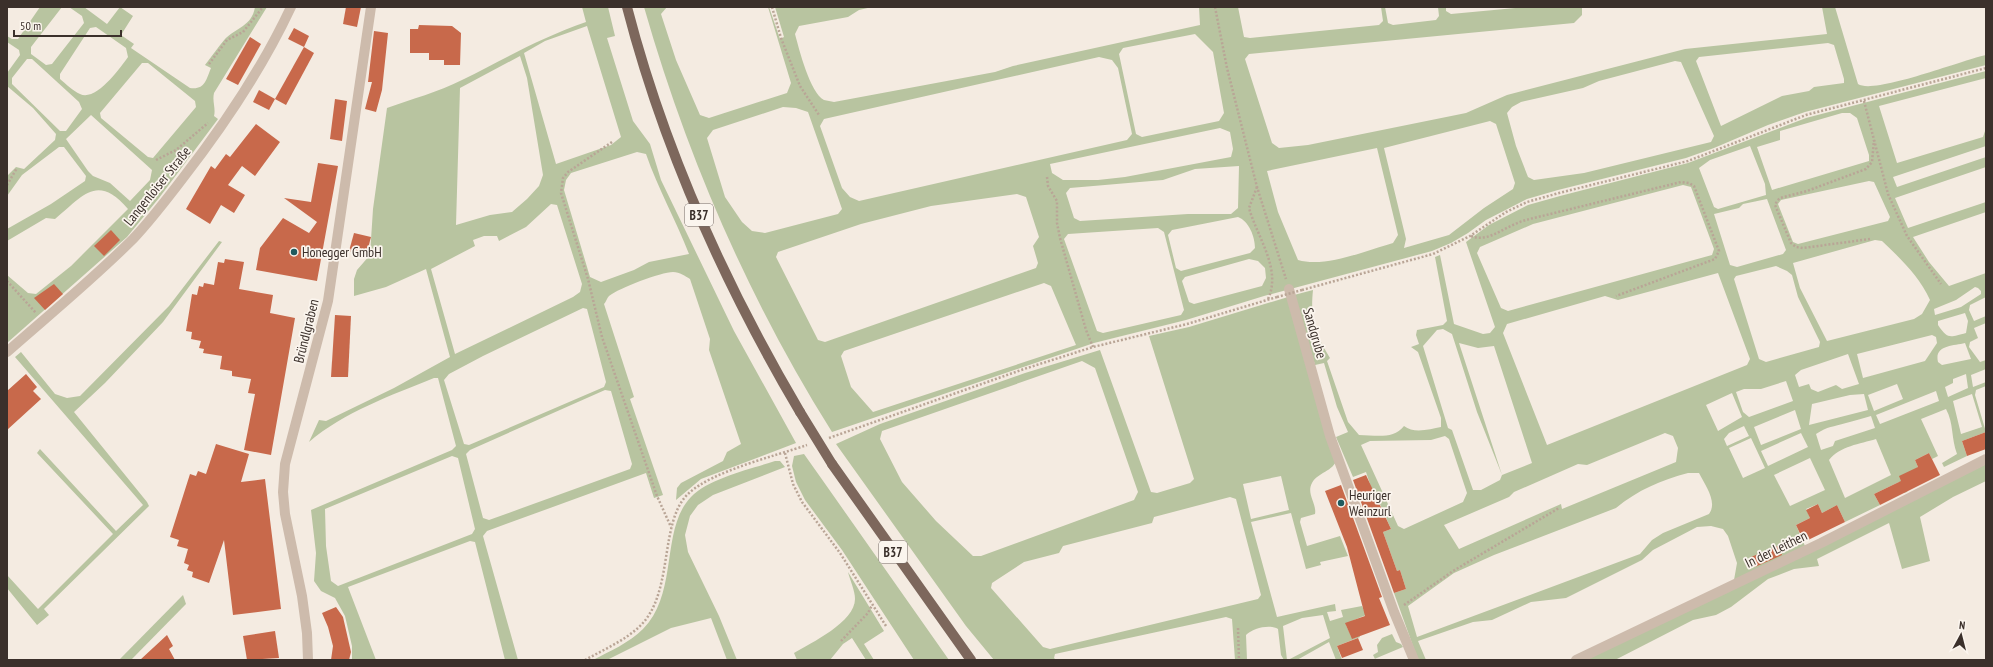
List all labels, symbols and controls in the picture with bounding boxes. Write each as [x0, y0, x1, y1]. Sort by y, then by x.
scale bar [14, 12, 121, 38]
text: 50 m [20, 18, 41, 33]
street label: Langenloiser Straße [120, 143, 195, 229]
road number: B37 [685, 204, 713, 226]
place label: Honegger GmbH [302, 243, 382, 261]
marker: Honegger GmbH [289, 247, 299, 257]
street label: Bründlgraben [289, 297, 323, 365]
street label: Sandgrube [1299, 306, 1331, 360]
place label: Heuriger Weinzurl [1349, 486, 1392, 520]
marker: Heuriger Weinzurl [1336, 498, 1346, 508]
street label: In der Leithen [1742, 526, 1810, 572]
road number: B37 [879, 541, 907, 563]
north arrow [1941, 615, 1981, 655]
text: N [1958, 618, 1966, 632]

